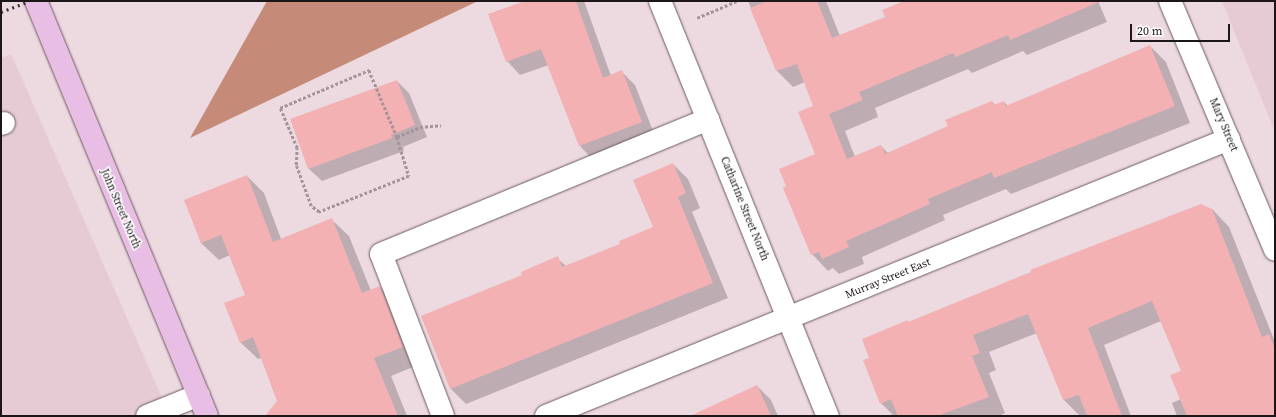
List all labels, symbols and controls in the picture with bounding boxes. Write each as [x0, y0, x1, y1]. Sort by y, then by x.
scale bar [1132, 16, 1232, 42]
text: 20 m [1137, 23, 1163, 39]
street label: Mary Street [1206, 96, 1240, 154]
street label: Catharine Street North [717, 155, 771, 263]
street label: John Street North [97, 167, 143, 251]
street label: Murray Street East [844, 256, 932, 302]

